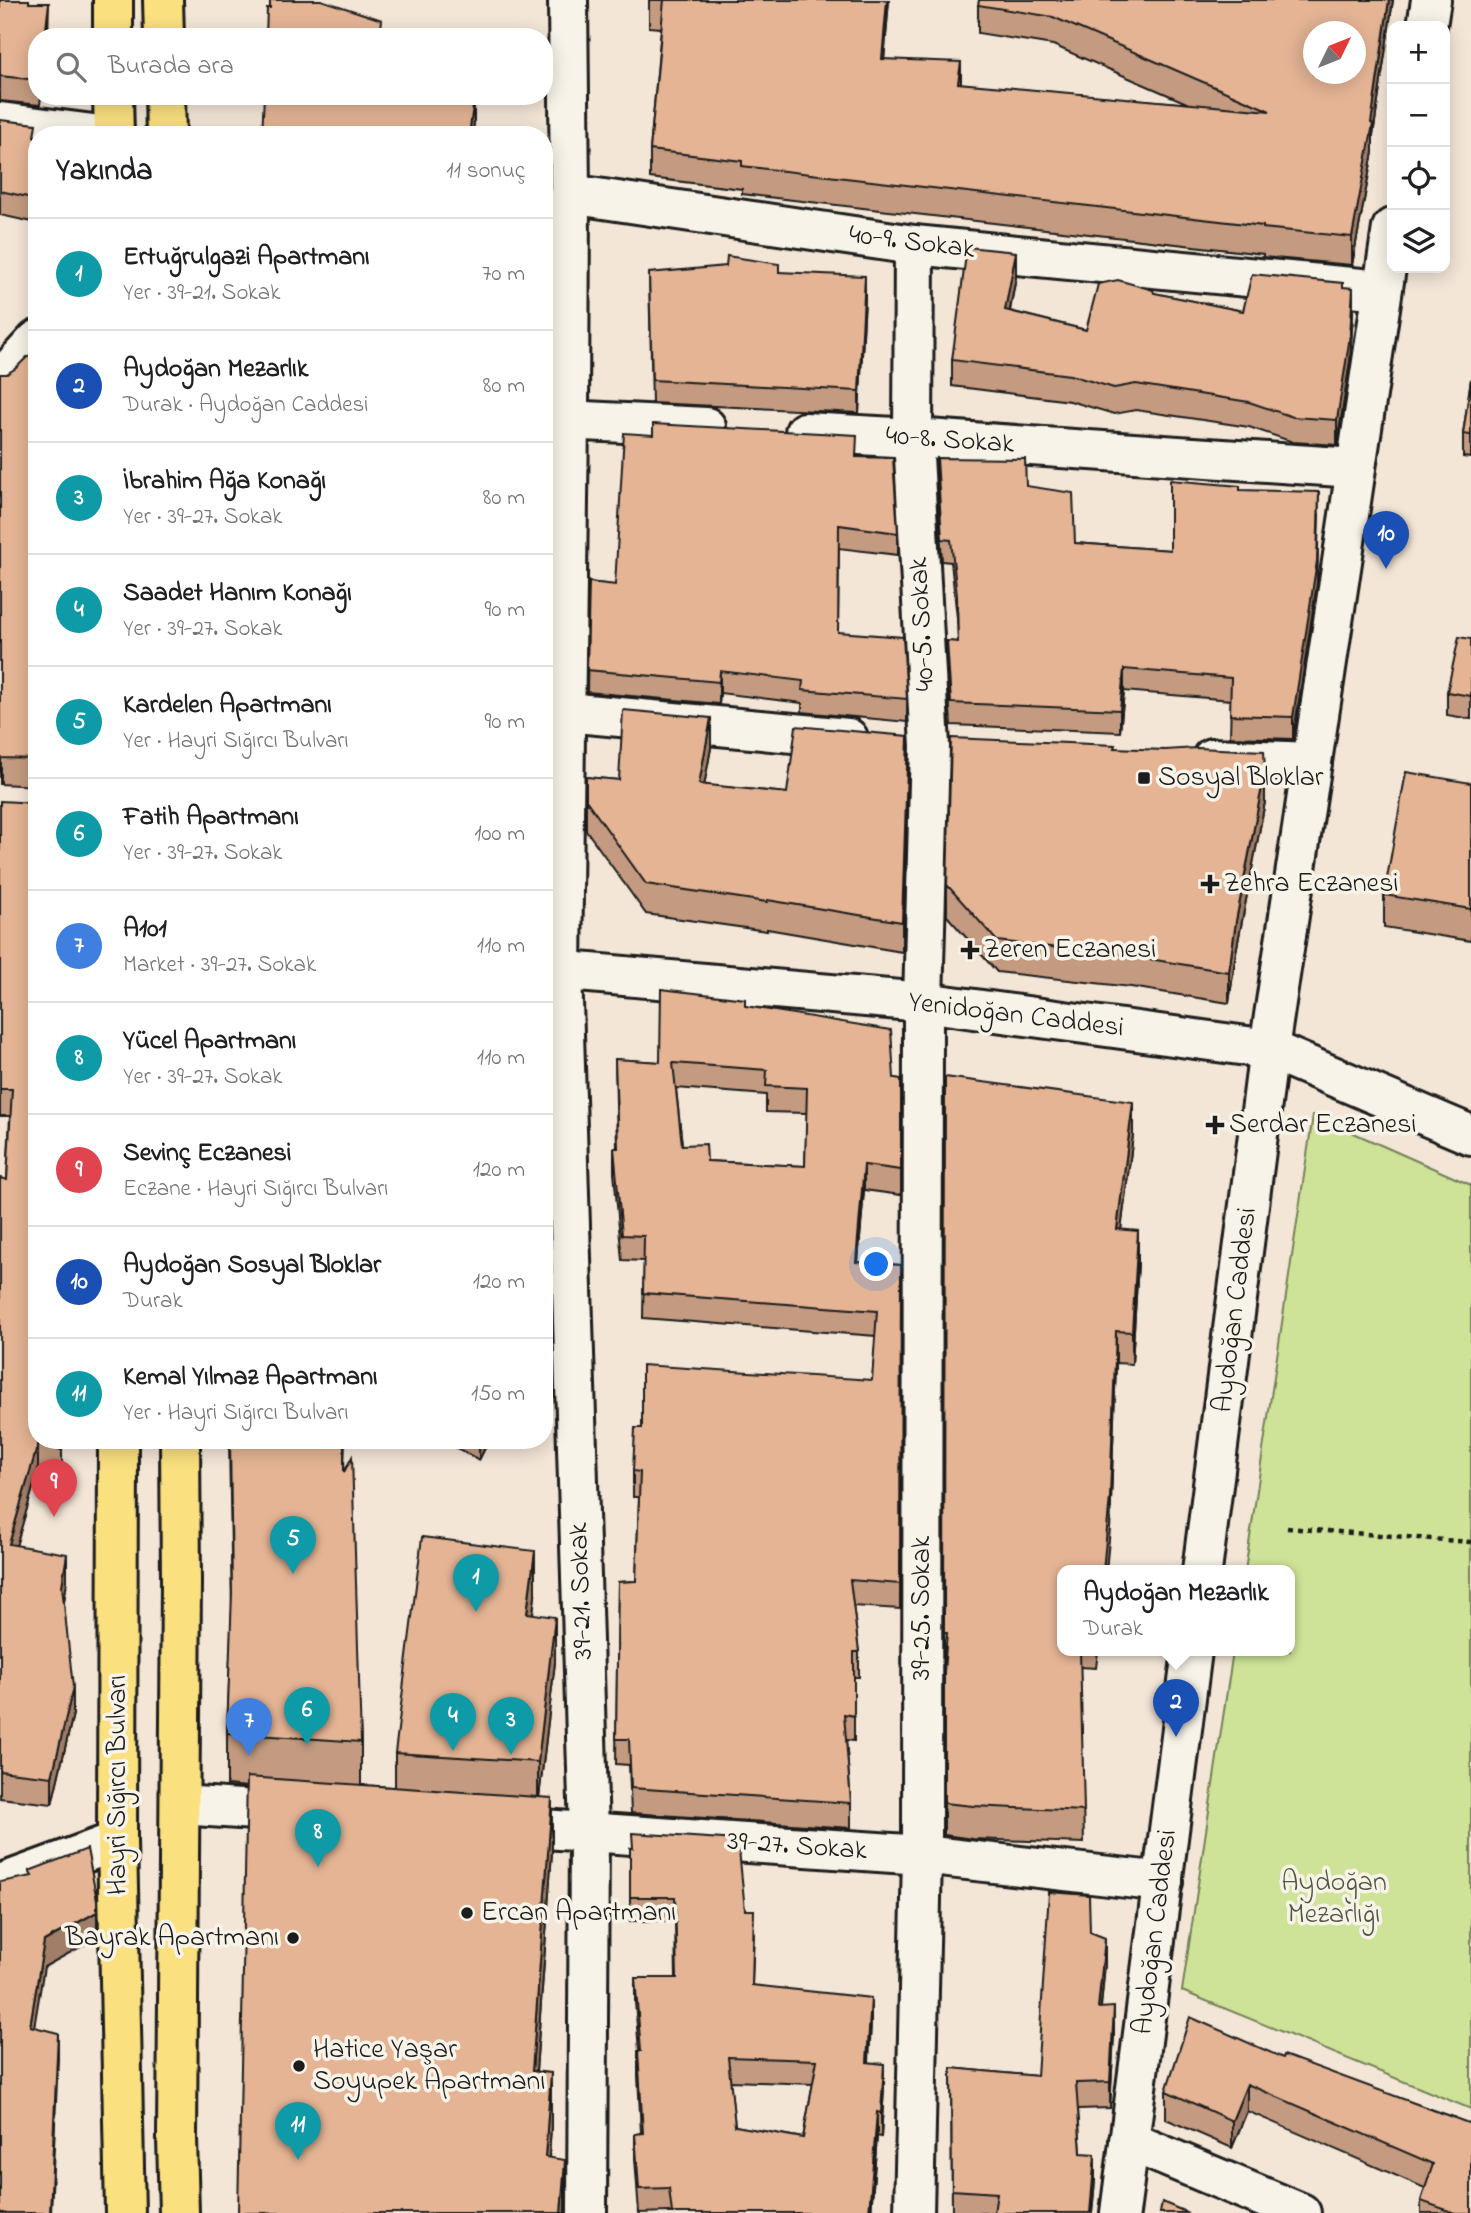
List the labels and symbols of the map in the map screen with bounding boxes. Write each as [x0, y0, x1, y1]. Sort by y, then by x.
north arrow [1303, 21, 1366, 84]
street label: 40-9. Sokak [847, 215, 978, 271]
street label: 40-8. Sokak [884, 416, 1016, 466]
pin: 10 [1363, 511, 1409, 569]
street label: 40-5. Sokak [899, 555, 947, 692]
place label: Sosyal Bloklar [1158, 758, 1324, 799]
marker: Sosyal Bloklar [1136, 770, 1152, 786]
place label: Zehra Eczanesi [1224, 864, 1398, 905]
marker: Zehra Eczanesi [1202, 876, 1218, 892]
place label: Zeren Eczanesi [984, 930, 1156, 971]
marker: Zeren Eczanesi [962, 942, 978, 958]
street label: Yenidoğan Caddesi [906, 982, 1126, 1050]
place label: Serdar Eczanesi [1229, 1105, 1417, 1146]
marker: Serdar Eczanesi [1207, 1117, 1223, 1133]
street label: Aydoğan Caddesi [1203, 1205, 1269, 1415]
your location [859, 1247, 893, 1281]
pin: 9 [31, 1459, 77, 1517]
pin: 5 [270, 1516, 316, 1574]
street label: 39-21. Sokak [559, 1521, 605, 1660]
street label: 39-25. Sokak [902, 1535, 943, 1680]
pin: 1 [453, 1554, 499, 1612]
street label: Hayri Sığırcı Bulvarı [98, 1675, 139, 1895]
pin: 2 [1153, 1679, 1199, 1737]
pin: 6 [284, 1687, 330, 1745]
pin: 4 [430, 1693, 476, 1751]
pin: 3 [488, 1697, 534, 1755]
pin: 7 [226, 1698, 272, 1756]
pin: 8 [295, 1809, 341, 1867]
street label: 39-27. Sokak [726, 1822, 869, 1872]
street label: Aydoğan Caddesi [1123, 1827, 1189, 2037]
park label: Aydoğan Mezarlığı [1281, 1863, 1387, 1936]
place label: Ercan Apartmanı [481, 1893, 676, 1934]
marker: Ercan Apartmanı [459, 1905, 475, 1921]
place label: Bayrak Apartmanı [64, 1918, 279, 1959]
marker: Bayrak Apartmanı [285, 1930, 301, 1946]
place label: Hatice Yaşar Soyupek Apartmanı [313, 2030, 545, 2103]
marker: Hatice Yaşar Soyupek Apartmanı [291, 2058, 307, 2074]
pin: 11 [275, 2102, 321, 2160]

